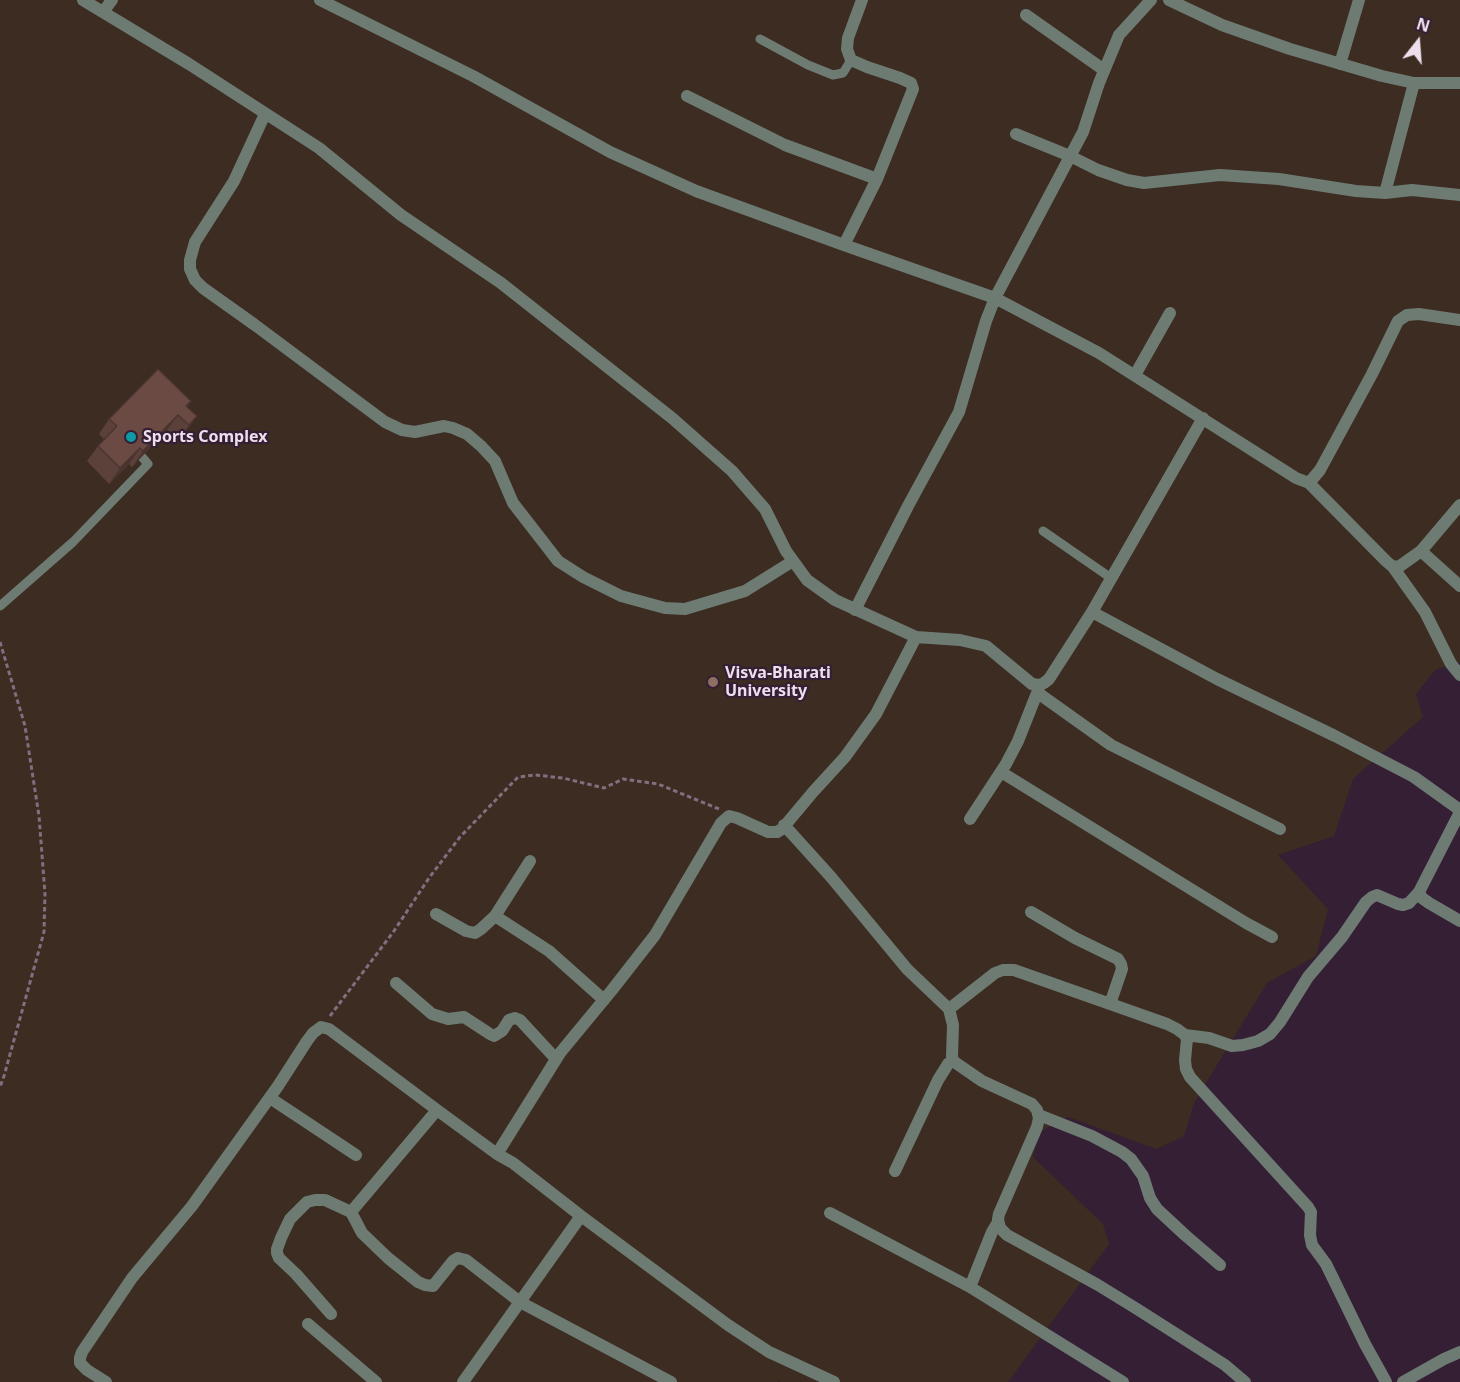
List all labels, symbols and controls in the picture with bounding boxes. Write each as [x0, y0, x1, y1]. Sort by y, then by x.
north arrow [1388, 12, 1448, 72]
text: N [1414, 12, 1433, 37]
place label: Sports Complex [143, 427, 267, 447]
marker: Sports Complex [124, 430, 138, 444]
place label: Visva-Bharati University [725, 663, 831, 701]
marker: Visva-Bharati University [706, 675, 720, 689]

